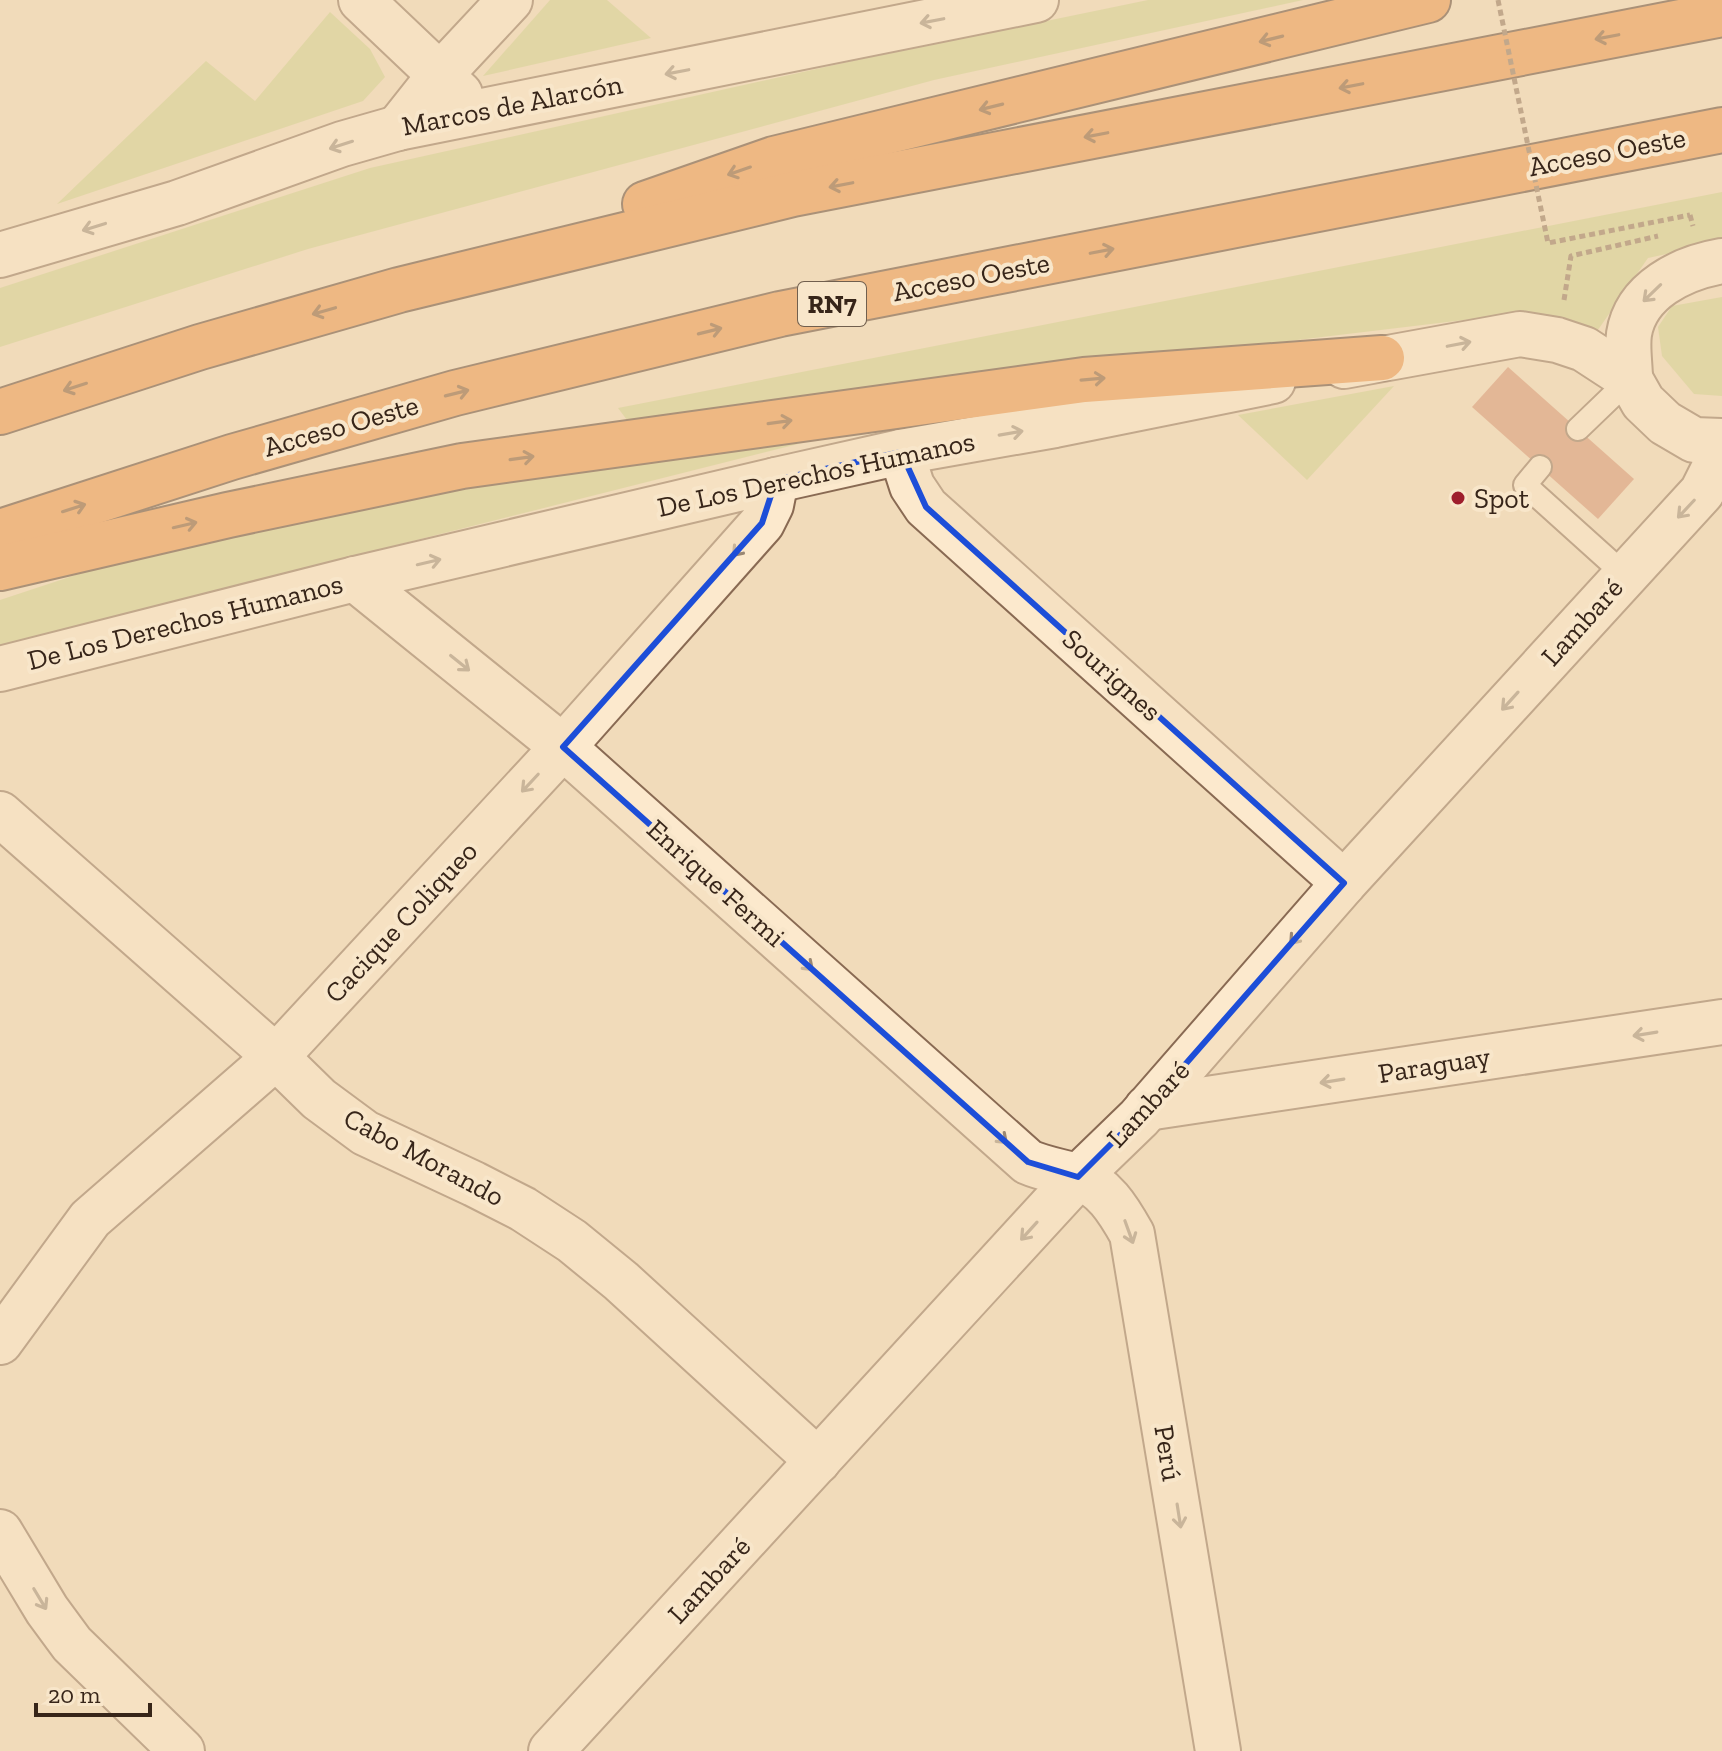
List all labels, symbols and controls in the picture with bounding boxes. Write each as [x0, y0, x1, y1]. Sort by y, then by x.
one-way arrow [919, 14, 945, 29]
one-way arrow [1594, 30, 1620, 45]
one-way arrow [1259, 32, 1284, 47]
one-way arrow [665, 65, 690, 80]
street label: Marcos de Alarcón [399, 67, 625, 143]
one-way arrow [1339, 79, 1364, 94]
one-way arrow [979, 100, 1004, 115]
street label: Acceso Oeste [1526, 121, 1688, 183]
one-way arrow [1084, 129, 1109, 144]
one-way arrow [328, 138, 353, 153]
one-way arrow [727, 165, 752, 180]
one-way arrow [828, 178, 854, 193]
one-way arrow [82, 220, 108, 235]
one-way arrow [1088, 243, 1114, 258]
street label: Acceso Oeste [890, 246, 1052, 308]
road number: RN7 [798, 282, 866, 326]
one-way arrow [1643, 283, 1662, 302]
one-way arrow [312, 305, 338, 320]
one-way arrow [697, 323, 722, 338]
one-way arrow [1445, 335, 1471, 350]
one-way arrow [1079, 372, 1106, 387]
one-way arrow [63, 381, 88, 396]
one-way arrow [444, 385, 470, 400]
street label: Acceso Oeste [260, 388, 422, 464]
one-way arrow [767, 414, 792, 429]
street label: De Los Derechos Humanos [654, 424, 978, 524]
one-way arrow [997, 425, 1023, 440]
one-way arrow [508, 450, 535, 465]
place label: Spot [1474, 482, 1530, 515]
marker: Spot [1449, 489, 1467, 507]
one-way arrow [62, 499, 87, 514]
one-way arrow [1678, 499, 1696, 519]
one-way arrow [172, 517, 197, 532]
one-way arrow [732, 537, 750, 557]
one-way arrow [415, 553, 441, 568]
street label: De Los Derechos Humanos [24, 567, 346, 677]
street label: Lambaré [1534, 571, 1630, 673]
street label: Sourignes [1056, 622, 1168, 728]
one-way arrow [449, 654, 470, 672]
one-way arrow [1502, 690, 1520, 710]
one-way arrow [521, 772, 539, 792]
street label: Enrique Fermi [640, 812, 792, 954]
street label: Cacique Coliqueo [318, 835, 484, 1009]
one-way arrow [1290, 925, 1308, 945]
one-way arrow [794, 953, 814, 971]
one-way arrow [1633, 1027, 1658, 1042]
street label: Paraguay [1376, 1040, 1493, 1090]
street label: Lambaré [1100, 1054, 1196, 1154]
one-way arrow [1320, 1074, 1345, 1089]
street label: Cabo Morando [338, 1101, 510, 1213]
one-way arrow [988, 1126, 1008, 1144]
one-way arrow [1123, 1219, 1137, 1244]
one-way arrow [1020, 1220, 1038, 1240]
street label: Perú [1147, 1423, 1189, 1484]
one-way arrow [1172, 1502, 1187, 1528]
street label: Lambaré [661, 1530, 757, 1630]
one-way arrow [33, 1587, 49, 1610]
scale bar [36, 1667, 150, 1717]
text: 20 m [48, 1680, 101, 1709]

